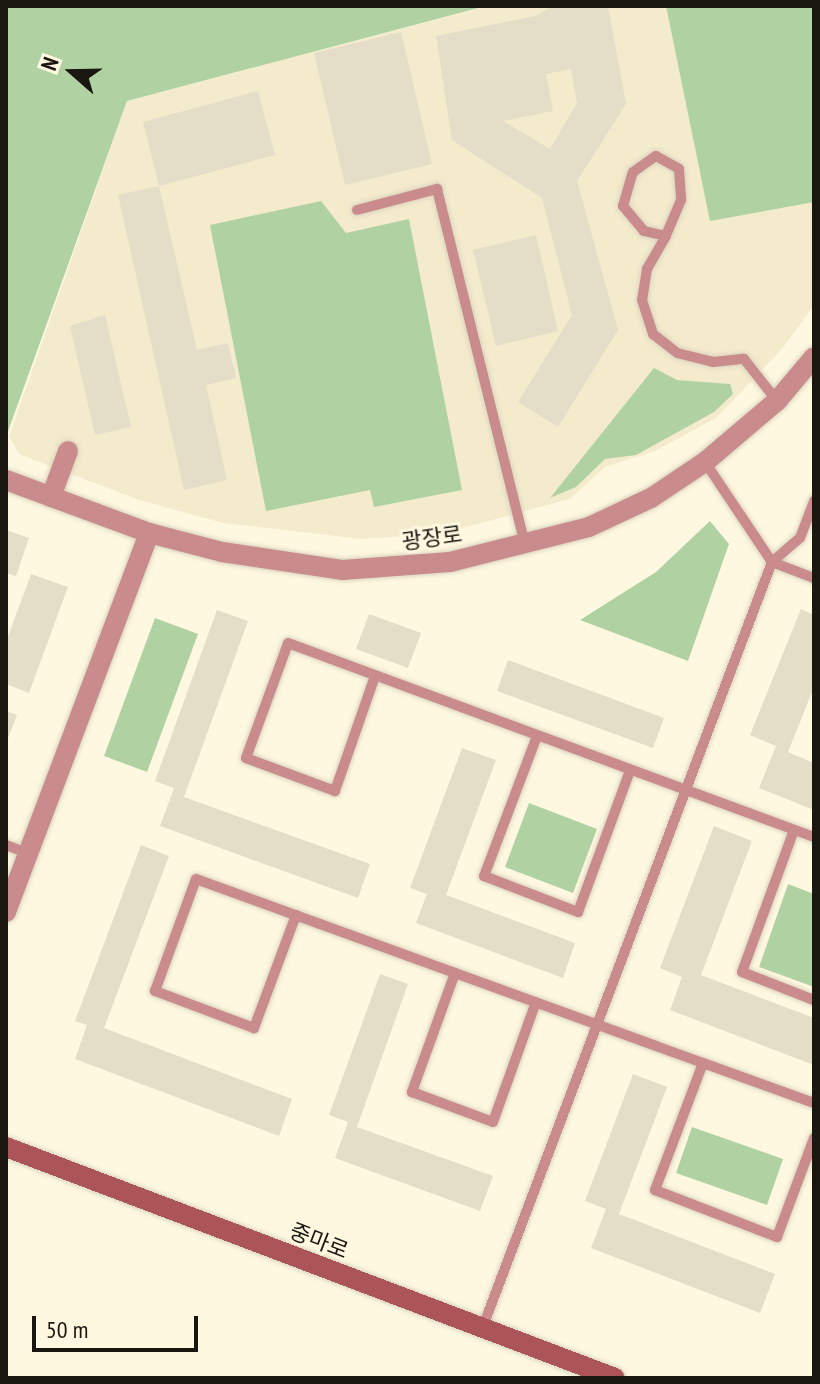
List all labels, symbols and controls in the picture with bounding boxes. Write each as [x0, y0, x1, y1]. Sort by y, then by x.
north arrow [32, 32, 112, 112]
text: N [34, 53, 65, 74]
street label: 광장로 [400, 521, 464, 555]
street label: 중마로 [286, 1218, 352, 1264]
scale bar [36, 1300, 202, 1350]
text: 50 m [46, 1314, 88, 1345]

